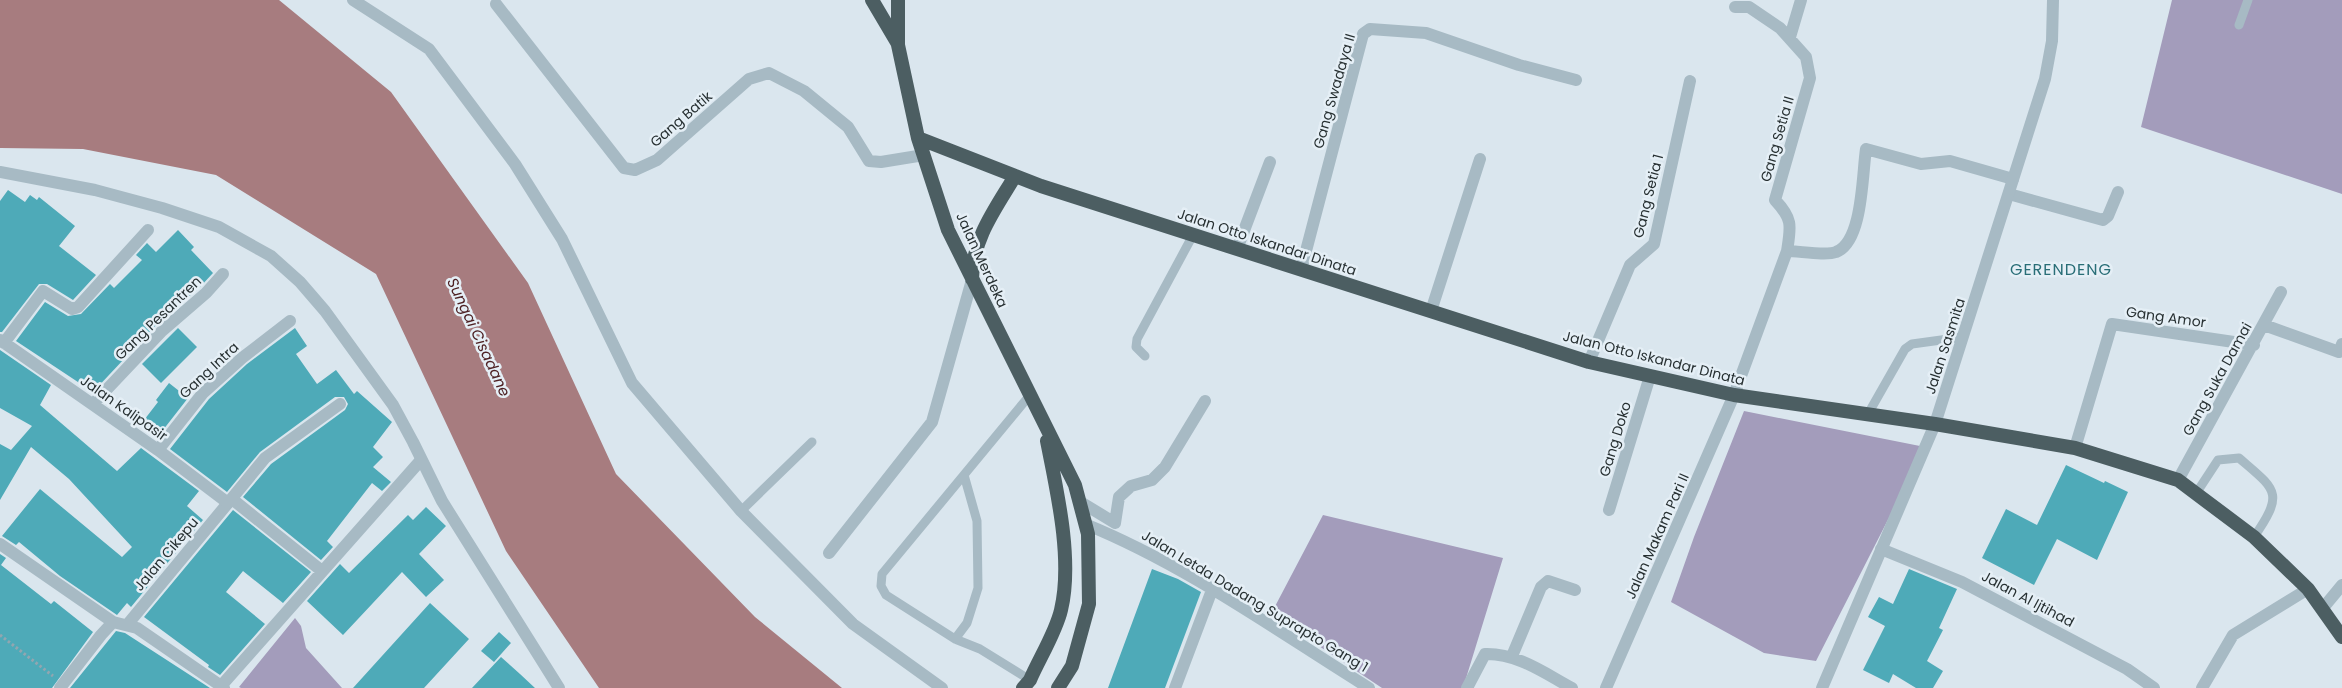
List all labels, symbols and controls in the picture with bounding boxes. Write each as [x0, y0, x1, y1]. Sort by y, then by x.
street label: Gang Swadaya II [1308, 31, 1360, 151]
street label: Gang Batik [646, 86, 717, 152]
street label: Gang Setia II [1755, 94, 1799, 184]
street label: Gang Setia 1 [1628, 152, 1668, 240]
street label: Jalan Otto Iskandar Dinata [1175, 204, 1359, 280]
street label: Jalan Merdeka [951, 209, 1013, 311]
district label: GERENDENG [2010, 258, 2112, 281]
street label: Gang Pesantren [110, 272, 206, 364]
water label: Sungai Cisadane [442, 274, 516, 400]
street label: Jalan Sasmita [1920, 295, 1970, 397]
street label: Gang Amor [2125, 301, 2207, 333]
street label: Gang Suka Damai [2178, 319, 2256, 439]
street label: Jalan Otto Iskandar Dinata [1561, 326, 1747, 390]
street label: Gang Intra [175, 337, 243, 403]
street label: Jalan Kalipasir [76, 371, 172, 445]
street label: Gang Doko [1594, 399, 1636, 479]
street label: Jalan Makam Pari II [1620, 470, 1694, 602]
street label: Jalan Cikepu [129, 513, 203, 595]
street label: Jalan Letda Dadang Suprapto Gang 1 [1138, 525, 1372, 677]
street label: Jalan Al Ijtihad [1978, 566, 2078, 632]

